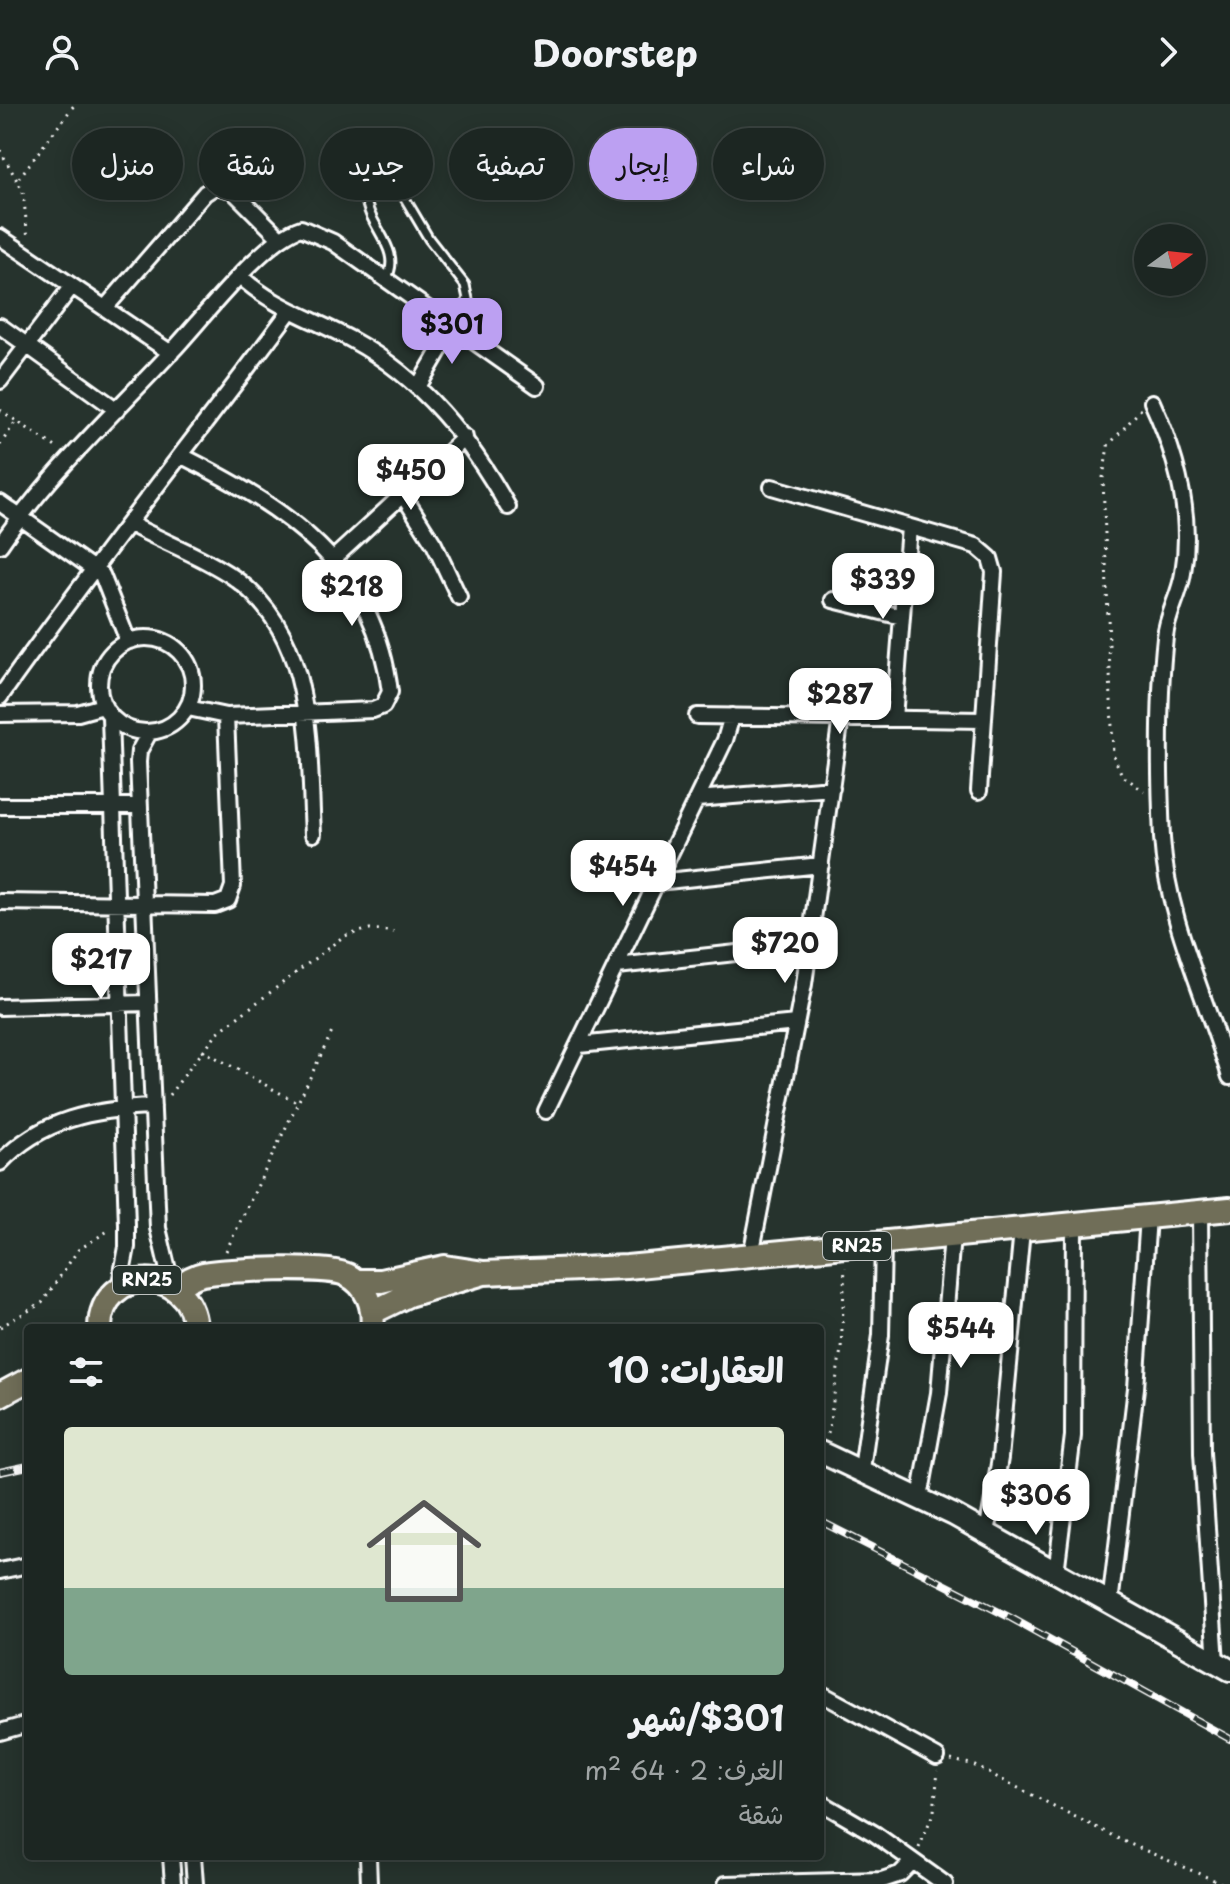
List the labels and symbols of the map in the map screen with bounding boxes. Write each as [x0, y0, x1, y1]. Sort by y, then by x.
north arrow [1134, 224, 1206, 296]
pin: $301 [405, 298, 499, 366]
pin: $450 [364, 444, 458, 512]
pin: $339 [836, 553, 930, 621]
pin: $218 [305, 560, 399, 628]
pin: $287 [793, 668, 887, 736]
pin: $454 [576, 840, 670, 908]
pin: $720 [738, 917, 832, 985]
pin: $217 [54, 933, 148, 1001]
road number: RN25 [823, 1232, 891, 1260]
road number: RN25 [113, 1266, 181, 1294]
pin: $544 [914, 1302, 1008, 1370]
pin: $306 [989, 1469, 1083, 1537]

